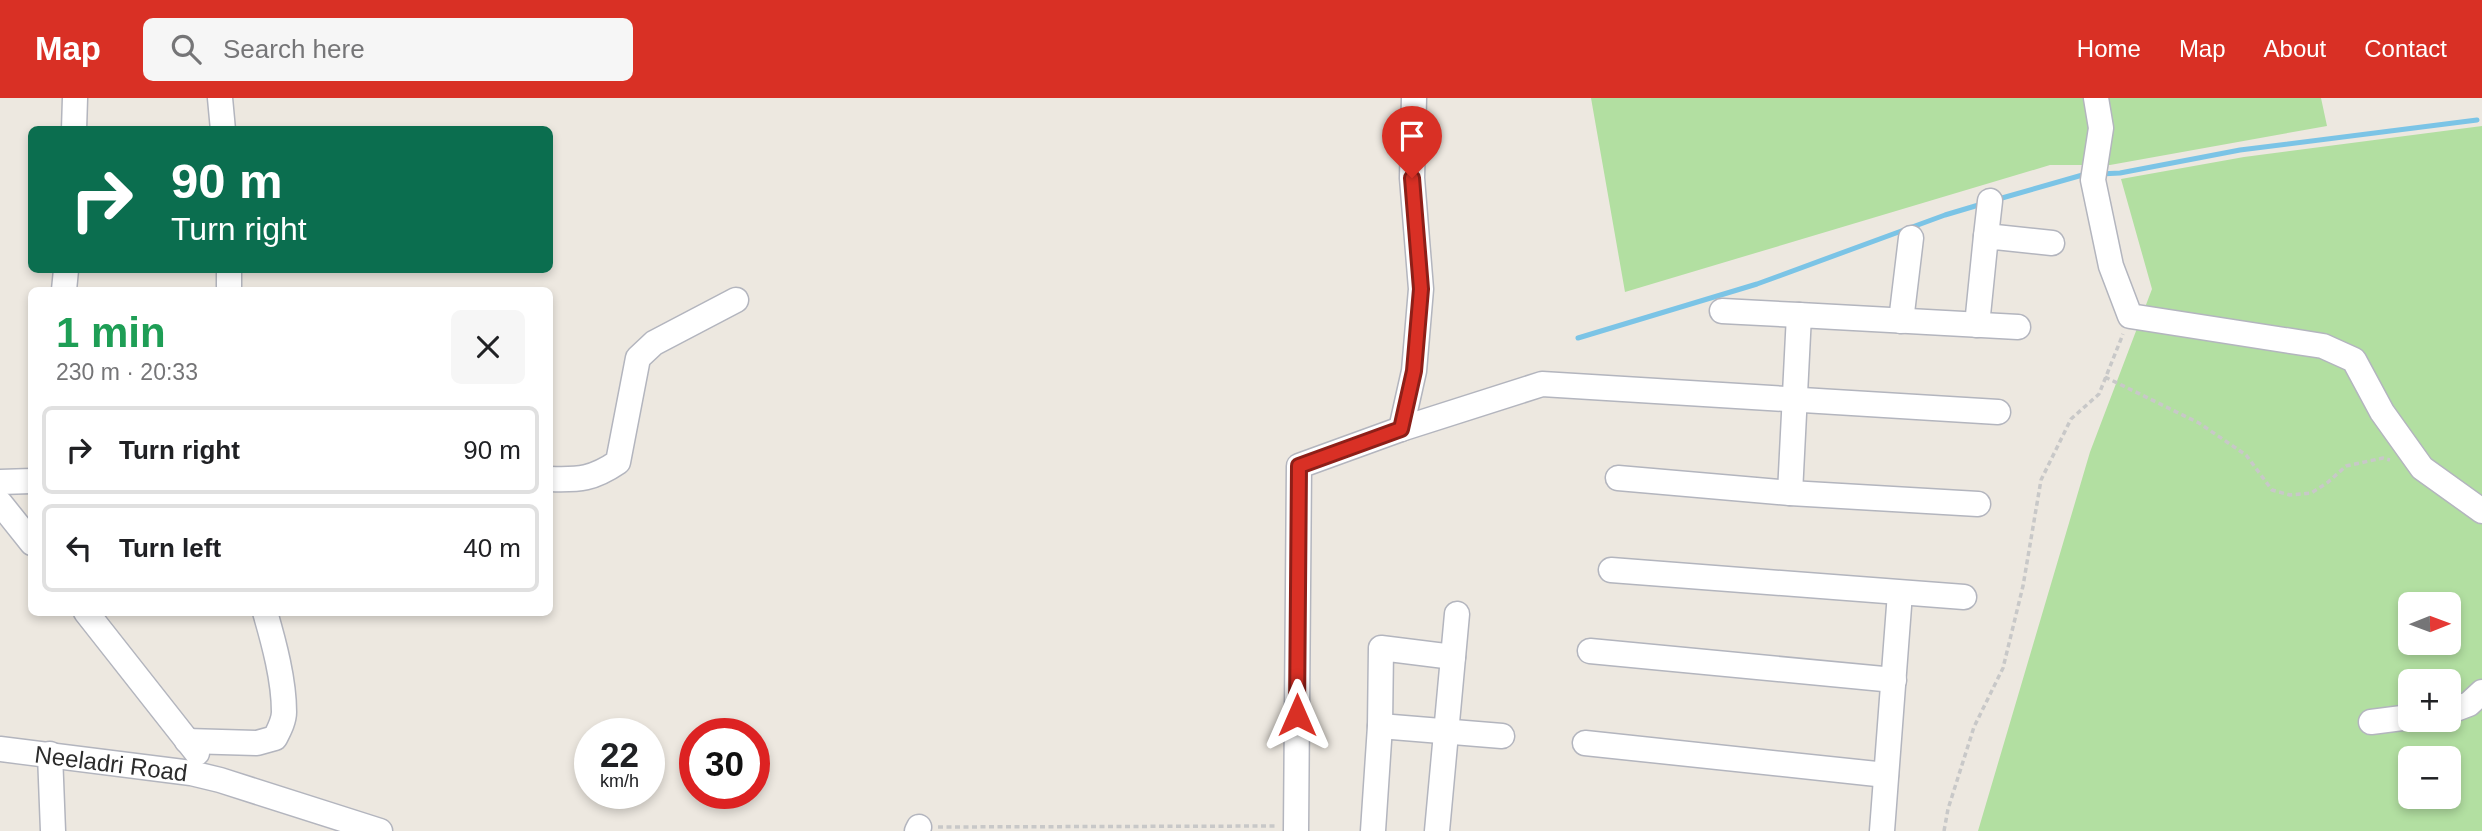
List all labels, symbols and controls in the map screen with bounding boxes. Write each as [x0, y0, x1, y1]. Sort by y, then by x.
search box [143, 18, 633, 81]
text: Map [35, 30, 101, 67]
icon: search [167, 30, 205, 68]
text: Search here [223, 34, 365, 64]
text: Home [2077, 35, 2141, 62]
text: Map [2179, 35, 2226, 62]
text: About [2264, 35, 2326, 62]
text: Contact [2364, 35, 2447, 62]
pin [1382, 106, 1442, 178]
icon: arrive [1393, 117, 1431, 155]
icon: right [56, 154, 147, 245]
text: 90 m [171, 154, 283, 208]
text: Turn right [171, 211, 307, 247]
text: 1 min [56, 309, 166, 356]
button: close [451, 310, 525, 384]
text: 230 m · 20:33 [56, 359, 198, 385]
icon: right [60, 431, 98, 469]
text: Turn right [119, 435, 240, 465]
text: 90 m [463, 435, 521, 465]
icon: left [60, 529, 98, 567]
text: Turn left [119, 533, 221, 563]
text: 40 m [463, 533, 521, 563]
north arrow [2398, 592, 2460, 654]
map controls [2398, 592, 2461, 809]
button: + [2398, 669, 2461, 732]
position arrow [1260, 678, 1334, 752]
speed limit sign: 30 [679, 718, 770, 809]
text: 22 [600, 735, 639, 774]
street label: Neeladri Road [33, 740, 189, 786]
button: − [2398, 746, 2461, 809]
text: km/h [600, 771, 639, 791]

